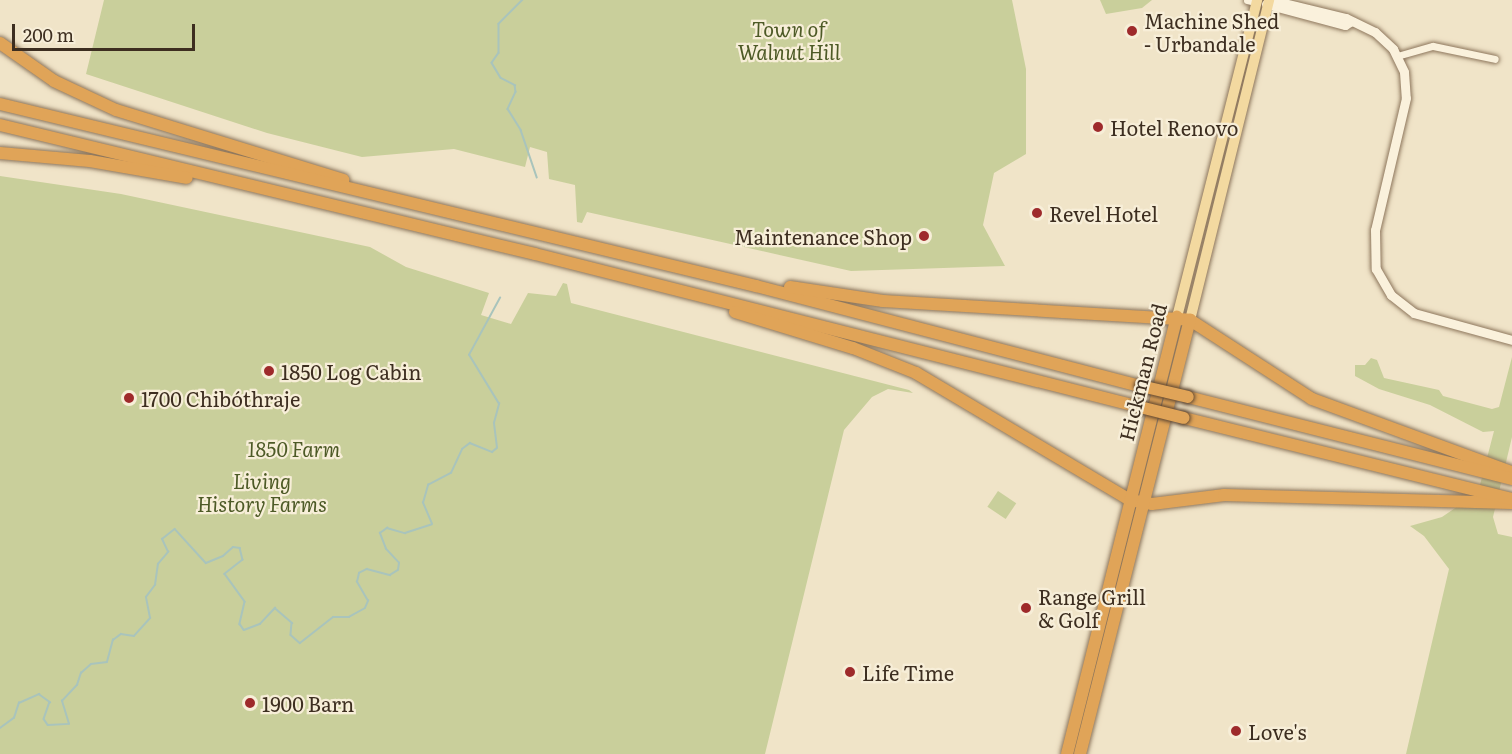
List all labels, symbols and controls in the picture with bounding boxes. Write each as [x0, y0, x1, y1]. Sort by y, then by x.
place label: Machine Shed - Urbandale [1144, 8, 1279, 55]
scale bar [15, 12, 198, 50]
park label: Town of Walnut Hill [738, 16, 840, 63]
text: 200 m [23, 21, 74, 48]
marker: Machine Shed - Urbandale [1125, 24, 1139, 38]
place label: Hotel Renovo [1110, 115, 1238, 139]
marker: Hotel Renovo [1091, 120, 1105, 134]
place label: Revel Hotel [1049, 201, 1158, 225]
marker: Revel Hotel [1030, 206, 1044, 220]
place label: Maintenance Shop [734, 224, 912, 248]
marker: Maintenance Shop [917, 229, 931, 243]
street label: Hickman Road [1113, 301, 1171, 443]
place label: 1850 Log Cabin [281, 359, 421, 383]
marker: 1850 Log Cabin [262, 364, 276, 378]
place label: 1700 Chibóthraje [141, 386, 300, 410]
marker: 1700 Chibóthraje [122, 391, 136, 405]
park label: 1850 Farm [248, 436, 340, 460]
park label: Living History Farms [197, 468, 327, 515]
place label: Range Grill & Golf [1038, 584, 1146, 631]
marker: Range Grill & Golf [1019, 601, 1033, 615]
place label: Life Time [862, 660, 954, 684]
marker: Life Time [843, 665, 857, 679]
place label: 1900 Barn [262, 691, 354, 715]
marker: 1900 Barn [243, 696, 257, 710]
place label: Love's [1248, 719, 1306, 743]
marker: Love's [1229, 724, 1243, 738]

